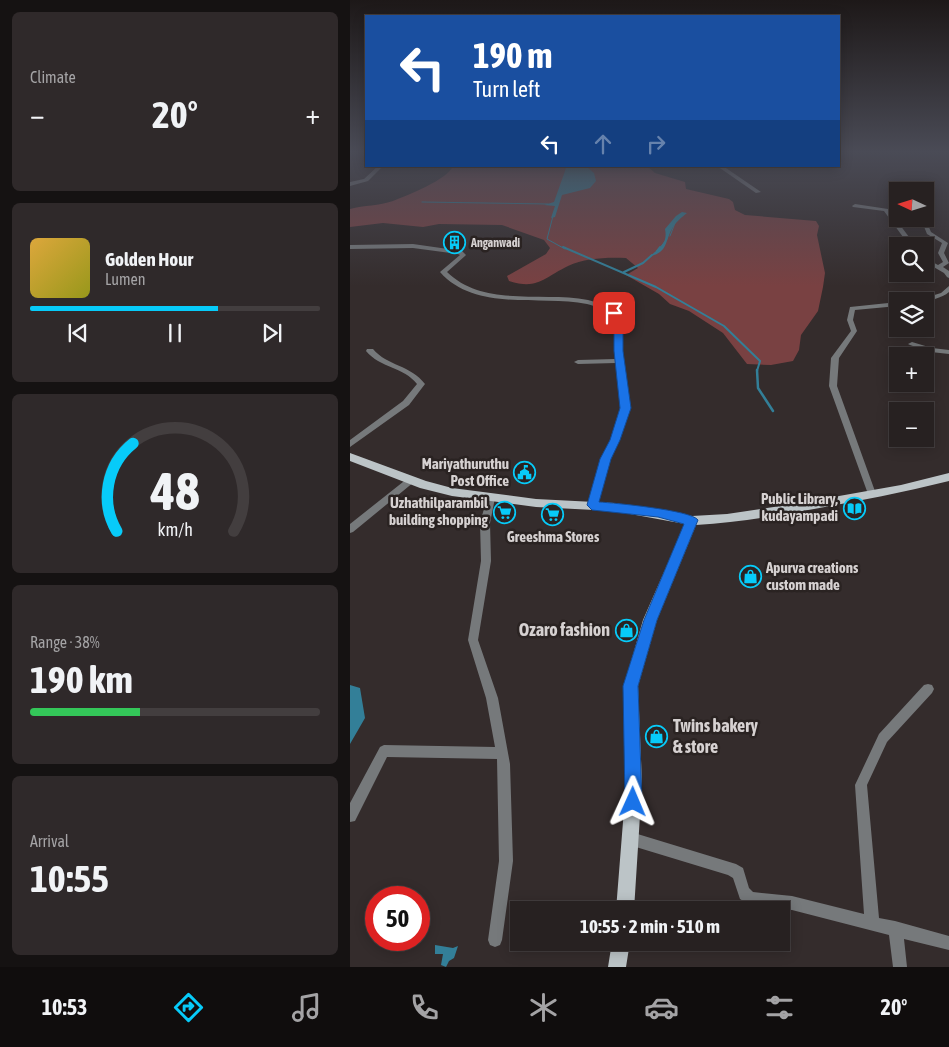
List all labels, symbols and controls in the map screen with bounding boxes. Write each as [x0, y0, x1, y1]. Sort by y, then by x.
icon: left [390, 35, 455, 100]
text: 190 m [473, 35, 552, 75]
text: Climate [30, 68, 76, 86]
text: Turn left [473, 76, 540, 102]
text: 20° [152, 93, 198, 136]
text: − [30, 98, 45, 130]
text: + [305, 98, 320, 130]
icon: left [536, 130, 564, 158]
icon: ahead [589, 130, 617, 158]
icon: right [642, 130, 670, 158]
north arrow [889, 182, 934, 228]
map controls [889, 182, 934, 447]
building icon: Anganwadi [443, 231, 467, 255]
place label: Anganwadi [470, 236, 520, 250]
button: search [889, 237, 934, 282]
text: Golden Hour [105, 248, 193, 270]
text: Lumen [105, 270, 145, 288]
pin [593, 292, 635, 334]
button: layers [889, 292, 934, 337]
icon: arrive [600, 299, 628, 327]
icon: previous [64, 319, 92, 347]
icon: pause [161, 319, 189, 347]
icon: next [258, 319, 286, 347]
button: + [889, 347, 934, 392]
button: − [889, 402, 934, 447]
place label: Mariyathuruthu Post Office [422, 455, 509, 489]
text: 48 [150, 461, 199, 521]
public building icon: Mariyathuruthu Post Office [513, 461, 537, 485]
place label: Public Library, kudayampadi [761, 490, 838, 524]
place label: Uzhathilparambil building shopping [389, 494, 489, 528]
library icon: Public Library, kudayampadi [842, 496, 866, 520]
supermarket icon: Uzhathilparambil building shopping [492, 500, 516, 524]
supermarket icon: Greeshma Stores [541, 502, 565, 526]
text: km/h [157, 519, 193, 540]
place label: Greeshma Stores [507, 528, 600, 545]
place label: Apurva creations custom made [765, 559, 859, 593]
shop icon: Apurva creations custom made [738, 565, 762, 589]
shop icon: Ozaro fashion [614, 618, 638, 642]
place label: Ozaro fashion [519, 619, 610, 640]
text: Range · 38% [30, 633, 100, 651]
text: 190 km [30, 658, 133, 701]
place label: Twins bakery & store [673, 715, 759, 757]
shop icon: Twins bakery & store [645, 724, 669, 748]
position arrow [606, 775, 658, 827]
text: Arrival [30, 832, 69, 850]
text: 10:55 [30, 857, 109, 900]
speed limit sign: 50 [365, 886, 430, 951]
text: 10:55 · 2 min · 510 m [580, 915, 720, 937]
icon: directions [171, 990, 206, 1025]
icon: music [289, 990, 324, 1025]
icon: phone [407, 990, 442, 1025]
icon: climate [526, 990, 561, 1025]
icon: car [644, 990, 679, 1025]
icon: filters [762, 990, 797, 1025]
text: 10:53 [42, 994, 87, 1020]
text: 20° [881, 994, 907, 1020]

